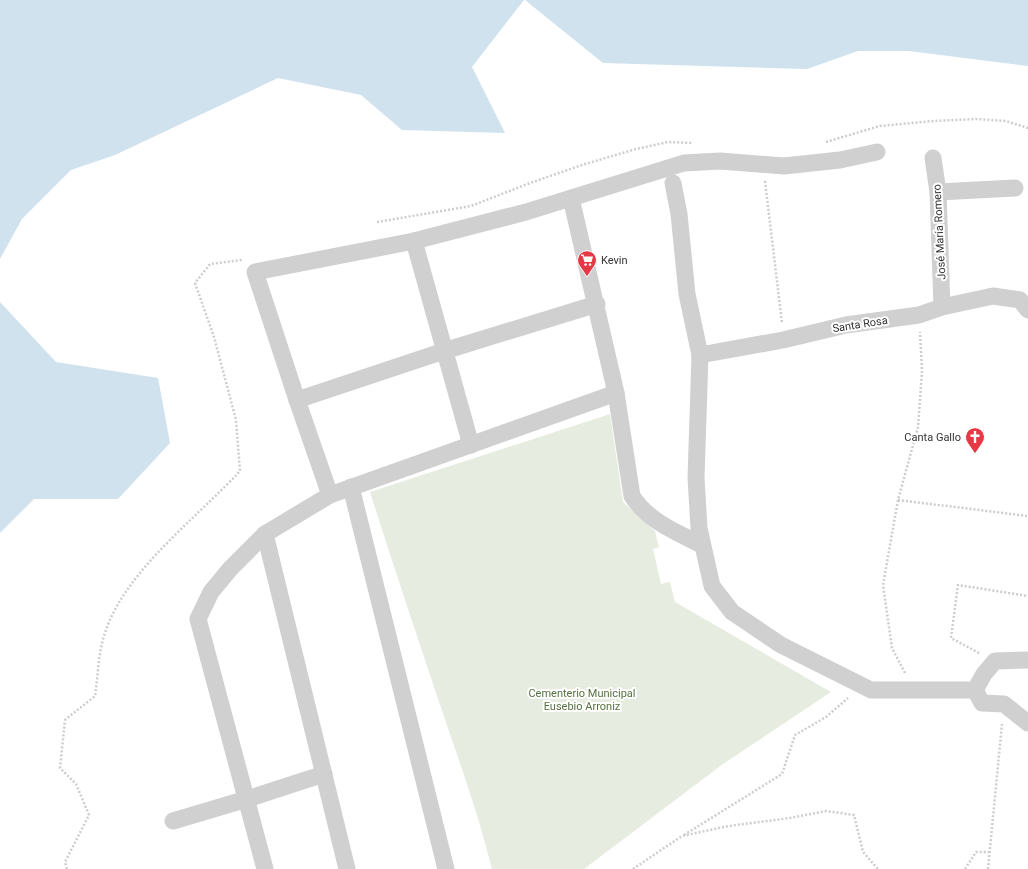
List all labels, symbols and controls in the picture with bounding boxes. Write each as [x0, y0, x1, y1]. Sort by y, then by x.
street label: José María Romero [931, 184, 948, 280]
supermarket icon: Kevin [576, 249, 598, 277]
place label: Kevin [601, 254, 628, 267]
street label: Santa Rosa [832, 314, 889, 335]
church icon: Canta Gallo [964, 426, 986, 454]
place label: Canta Gallo [904, 431, 961, 444]
park label: Cementerio Municipal Eusebio Arroniz [528, 687, 636, 713]

